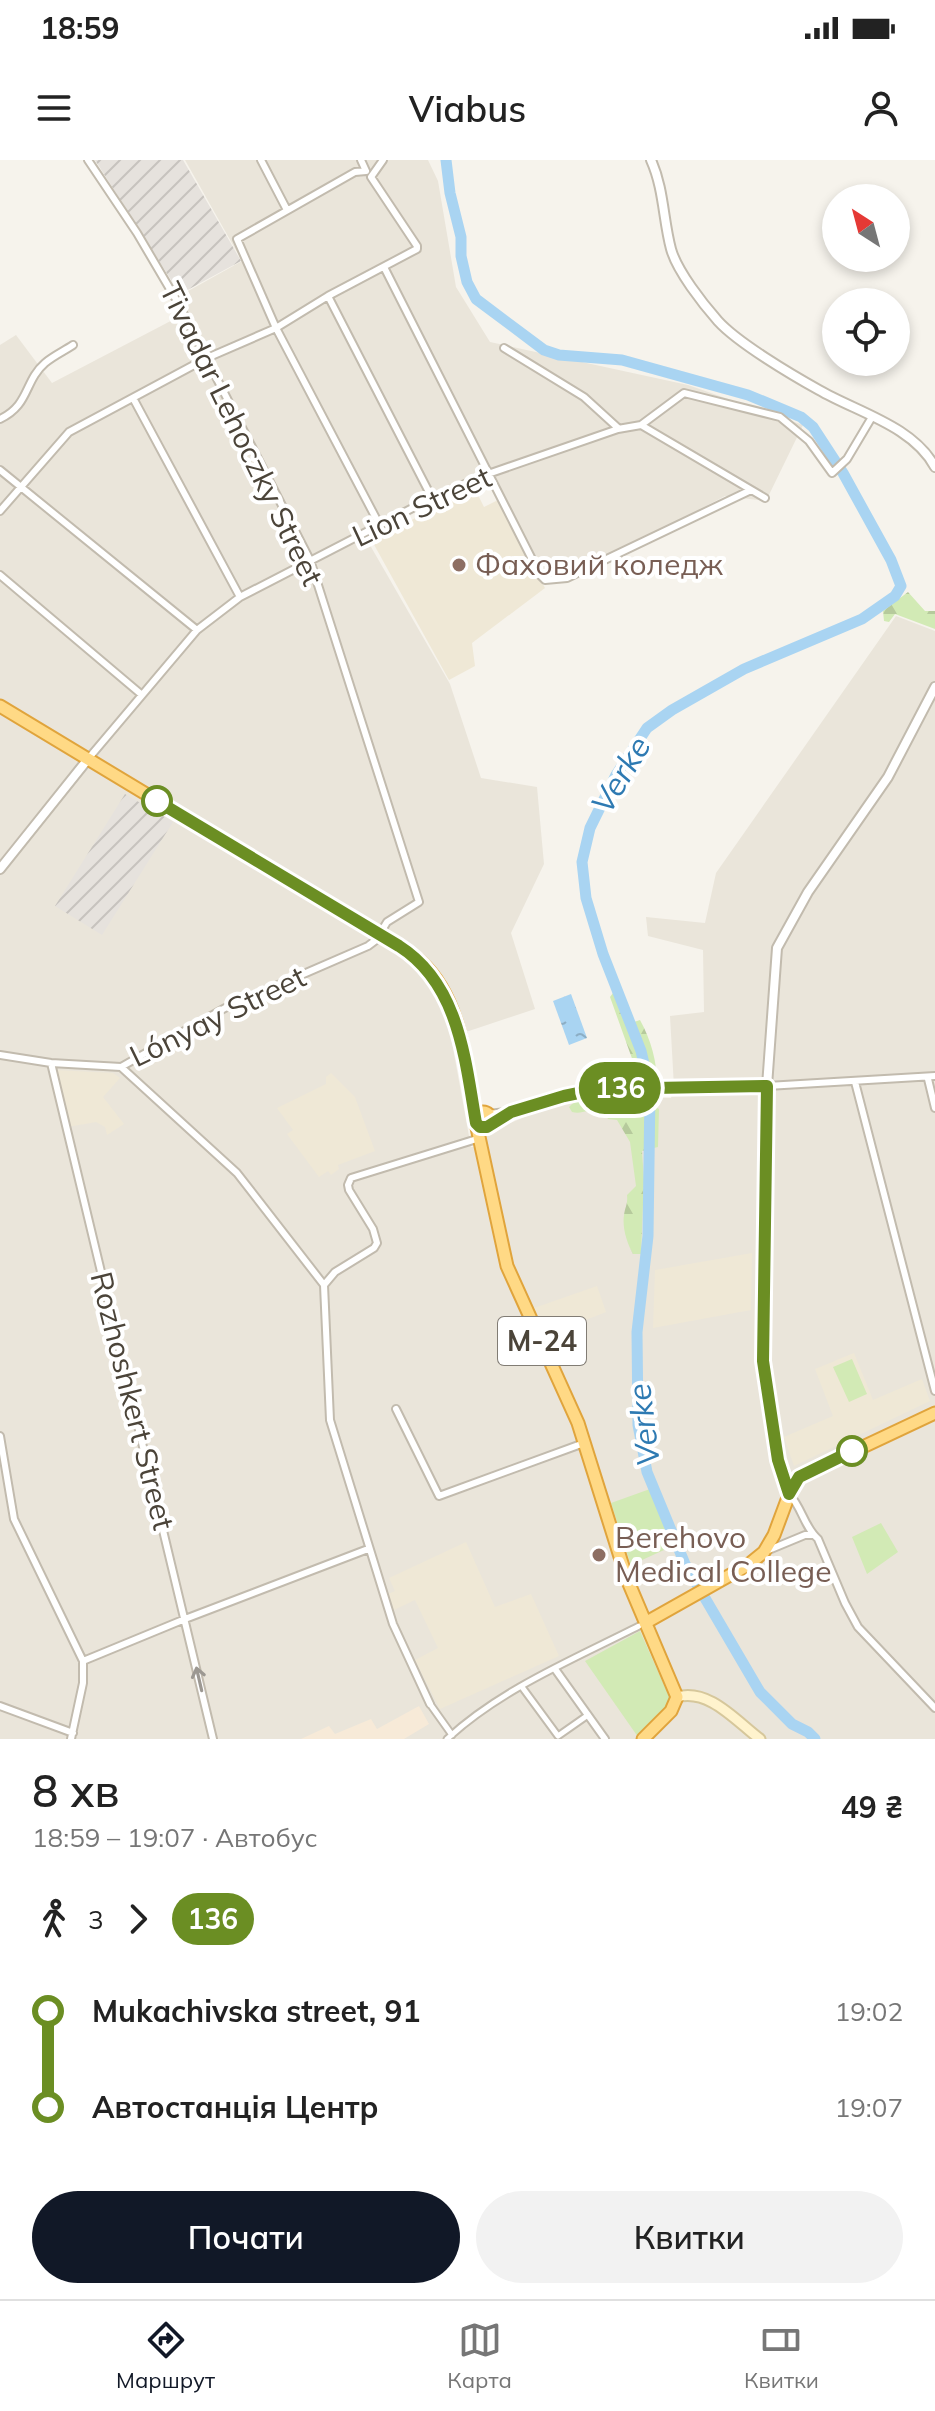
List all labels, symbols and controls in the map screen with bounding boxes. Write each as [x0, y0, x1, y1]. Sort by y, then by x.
text: 18:59 [40, 9, 119, 47]
icon: menu [32, 86, 76, 130]
text: Viabus [409, 86, 526, 131]
icon: person [859, 86, 903, 130]
north arrow [822, 184, 910, 272]
map controls [822, 184, 910, 376]
street label: Tivadar Lehoczky Street [152, 276, 332, 592]
button: locate [822, 288, 910, 376]
street label: Lion Street [346, 457, 497, 555]
place label: Фаховий коледж [475, 545, 724, 583]
marker: Фаховий коледж [450, 556, 468, 574]
water label: Verke [582, 729, 659, 820]
unlabelled marker [142, 786, 172, 816]
street label: Lónyay Street [123, 957, 312, 1075]
line badge: 136 [574, 1062, 666, 1114]
text: 136 [595, 1070, 645, 1105]
street label: Rozhoshkert Street [83, 1268, 183, 1534]
road number: М-24 [498, 1317, 586, 1365]
water label: Verke [618, 1382, 668, 1469]
unlabelled marker [837, 1436, 867, 1466]
place label: Berehovo Medical College [615, 1518, 832, 1590]
marker: Berehovo Medical College [590, 1546, 608, 1564]
one-way arrow [191, 1667, 206, 1692]
text: 8 хв [32, 1763, 119, 1818]
text: 49 ₴ [841, 1788, 903, 1826]
text: 18:59 – 19:07 · Автобус [32, 1821, 318, 1854]
icon: walk [32, 1897, 76, 1941]
icon: forward [116, 1897, 160, 1941]
text: 136 [188, 1901, 238, 1936]
text: 3 [88, 1903, 104, 1936]
text: Mukachivska street, 91 [92, 1992, 421, 2030]
text: 19:02 [835, 1995, 903, 2028]
text: Автостанція Центр [92, 2088, 379, 2126]
text: 19:07 [835, 2091, 903, 2124]
button: Почати [32, 2191, 460, 2283]
button: Квитки [476, 2191, 903, 2283]
tab: Маршрут [116, 2318, 215, 2394]
tab: Карта [447, 2318, 512, 2394]
tab: Квитки [744, 2318, 819, 2394]

